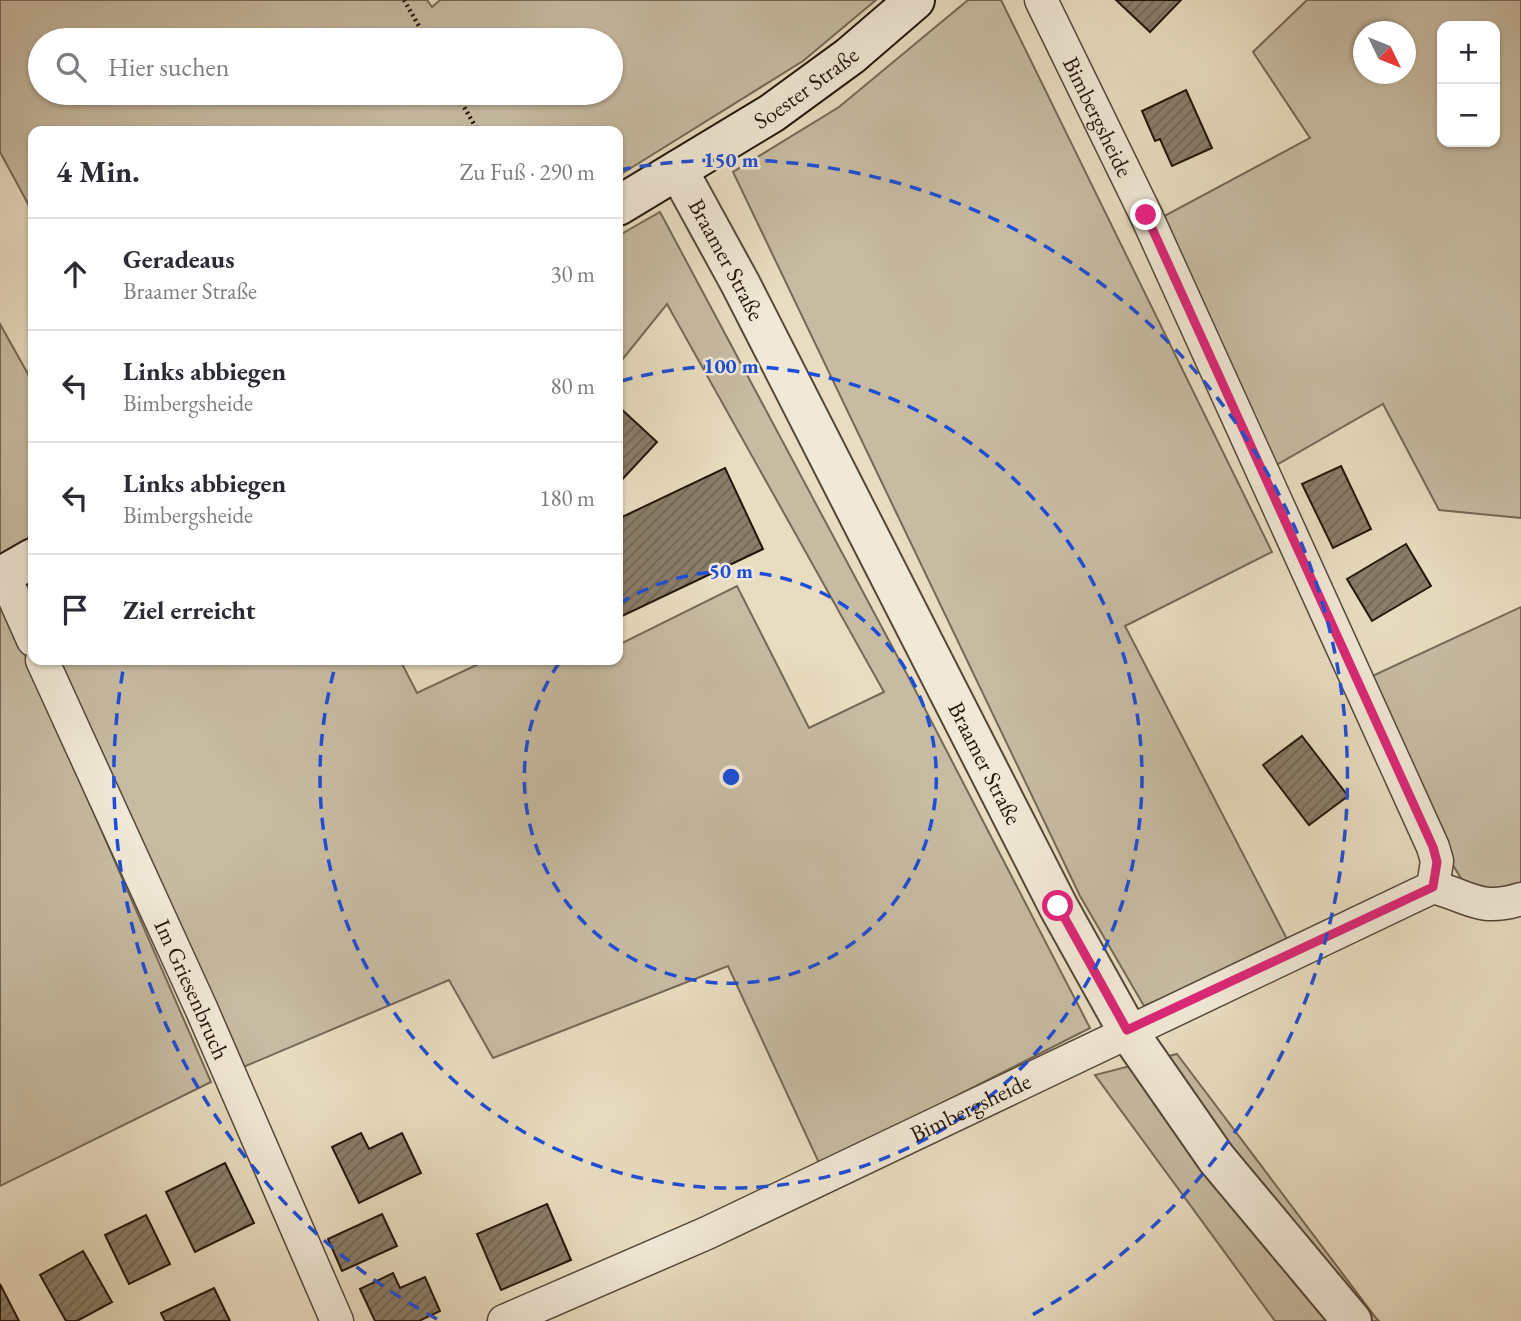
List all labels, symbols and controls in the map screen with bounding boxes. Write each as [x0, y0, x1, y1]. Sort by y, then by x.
north arrow [1353, 21, 1416, 84]
map controls [1437, 21, 1500, 147]
button: + [1437, 21, 1500, 84]
search box [28, 28, 623, 105]
street label: Soester Straße [748, 40, 865, 136]
icon: search [52, 48, 90, 86]
text: Hier suchen [108, 50, 229, 84]
street label: Bimbergsheide [1056, 52, 1140, 182]
button: − [1437, 84, 1500, 147]
text: 150 m [703, 146, 759, 173]
text: 4 Min. [56, 152, 140, 191]
text: Zu Fuß · 290 m [460, 157, 595, 187]
street label: Braamer Straße [682, 193, 772, 326]
route end [1130, 199, 1161, 230]
text: Geradeaus [123, 242, 235, 276]
icon: ahead [56, 255, 94, 293]
text: 30 m [550, 259, 595, 289]
text: Braamer Straße [123, 276, 257, 306]
text: 100 m [703, 352, 759, 379]
text: Links abbiegen [123, 354, 286, 388]
icon: left [56, 367, 94, 405]
text: 80 m [550, 371, 595, 401]
text: Bimbergsheide [123, 388, 253, 418]
text: Links abbiegen [123, 466, 286, 500]
icon: left [56, 479, 94, 517]
text: 180 m [539, 483, 595, 513]
text: Bimbergsheide [123, 500, 253, 530]
text: 50 m [709, 557, 753, 584]
icon: arrive [56, 591, 94, 629]
text: Ziel erreicht [123, 593, 255, 627]
street label: Braamer Straße [941, 697, 1029, 830]
centre of rings [719, 765, 743, 789]
route start [1042, 890, 1073, 921]
street label: Im Griesenbruch [147, 914, 237, 1064]
street label: Bimbergsheide [905, 1066, 1036, 1149]

